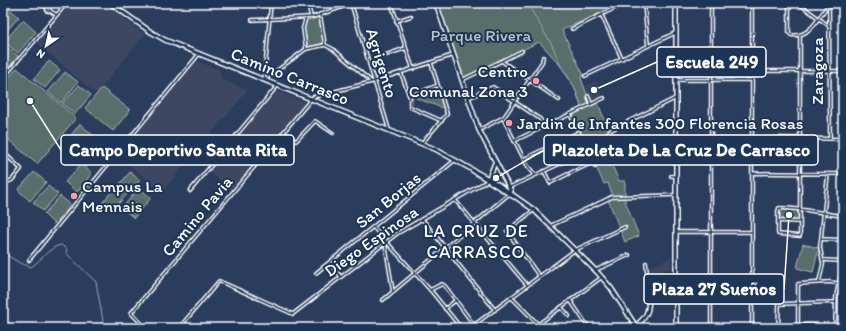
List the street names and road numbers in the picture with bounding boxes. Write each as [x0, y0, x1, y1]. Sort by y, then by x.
street label: Agrigento [362, 26, 402, 100]
street label: Zaragoza [807, 37, 827, 105]
street label: Camino Carrasco [228, 43, 352, 109]
street label: San Borjas [351, 168, 425, 232]
street label: Camino Pavia [158, 172, 237, 260]
street label: Diego Espinosa [320, 201, 422, 281]

